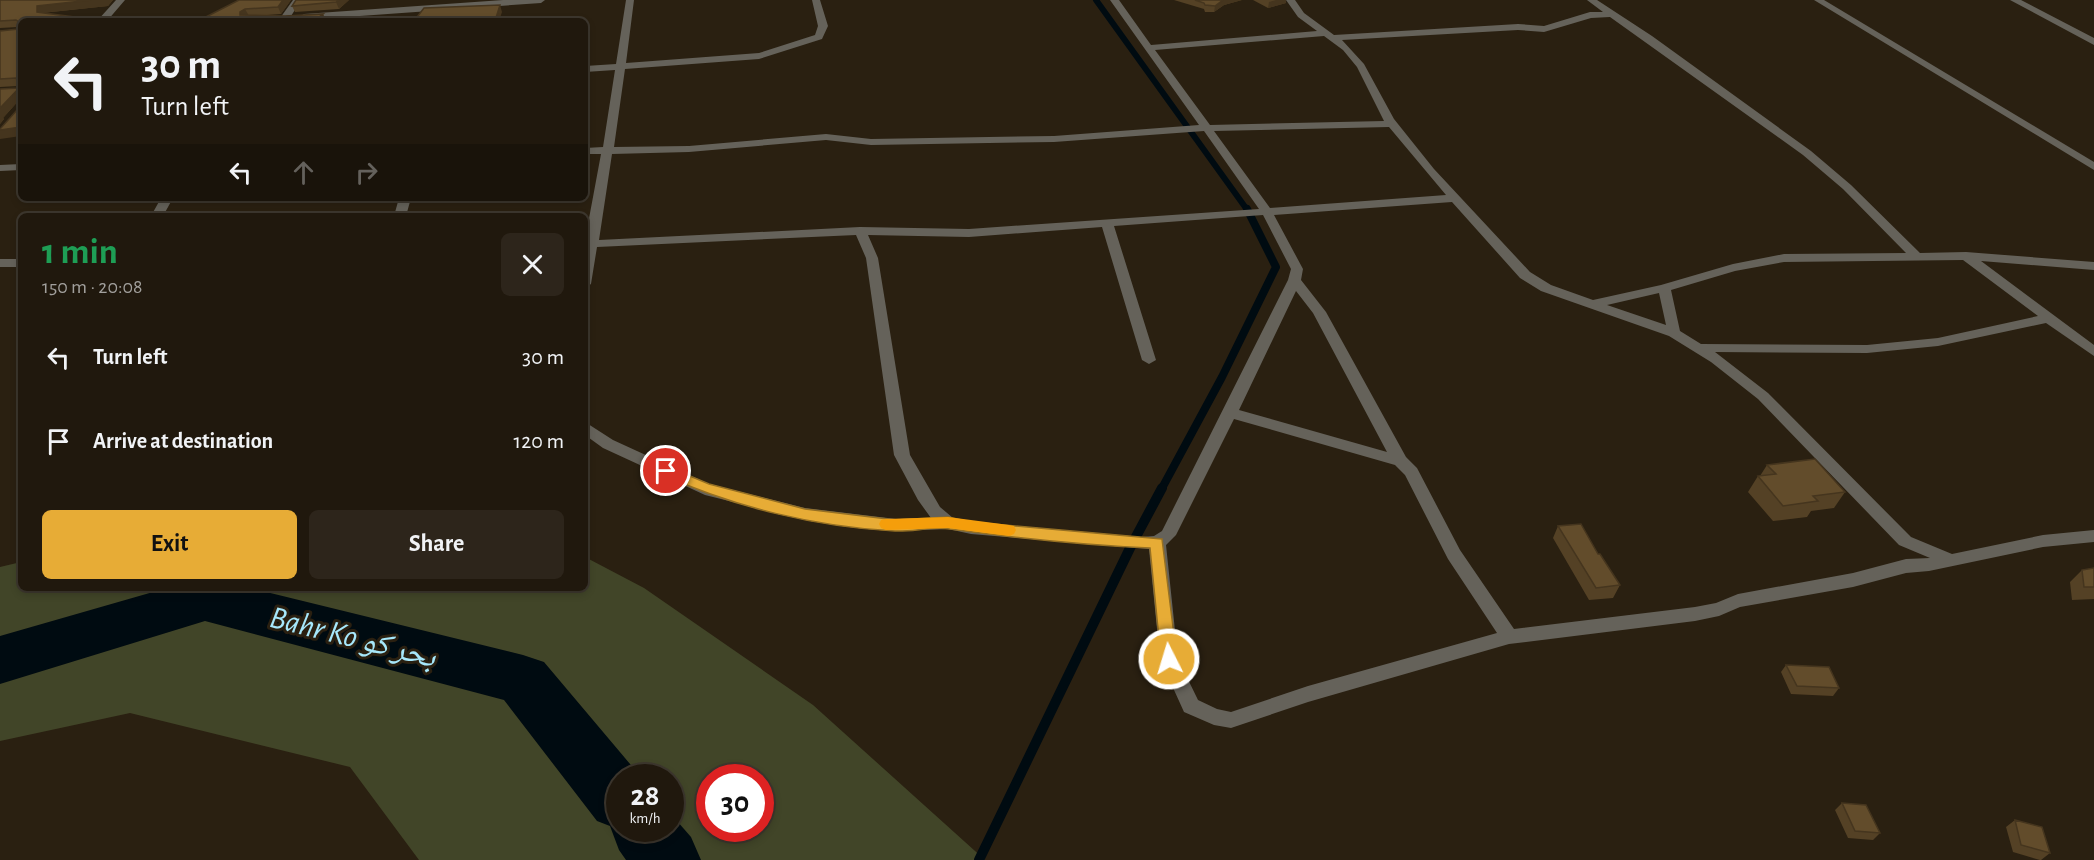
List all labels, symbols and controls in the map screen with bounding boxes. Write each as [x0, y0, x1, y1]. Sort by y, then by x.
icon: left [42, 42, 120, 120]
text: 30 m [141, 44, 221, 86]
text: Turn left [141, 93, 229, 120]
icon: left [224, 156, 257, 189]
icon: ahead [287, 156, 320, 189]
icon: right [350, 156, 383, 189]
button: close [501, 233, 564, 296]
text: 1 min [42, 234, 118, 270]
text: 150 m · 20:08 [42, 277, 143, 297]
icon: left [42, 341, 75, 374]
text: Turn left [93, 346, 167, 368]
text: 30 m [522, 346, 564, 368]
icon: arrive [42, 425, 75, 458]
text: Arrive at destination [93, 430, 273, 452]
text: 120 m [514, 430, 564, 452]
pin [640, 445, 691, 496]
icon: arrive [649, 454, 682, 487]
button: Exit [42, 510, 297, 579]
button: Share [309, 510, 564, 579]
water label: Bahr Ko بحر كو [266, 601, 440, 674]
position arrow [1137, 627, 1201, 691]
speed limit sign: 30 [696, 764, 774, 842]
text: 28 [631, 781, 659, 811]
text: km/h [630, 811, 660, 826]

